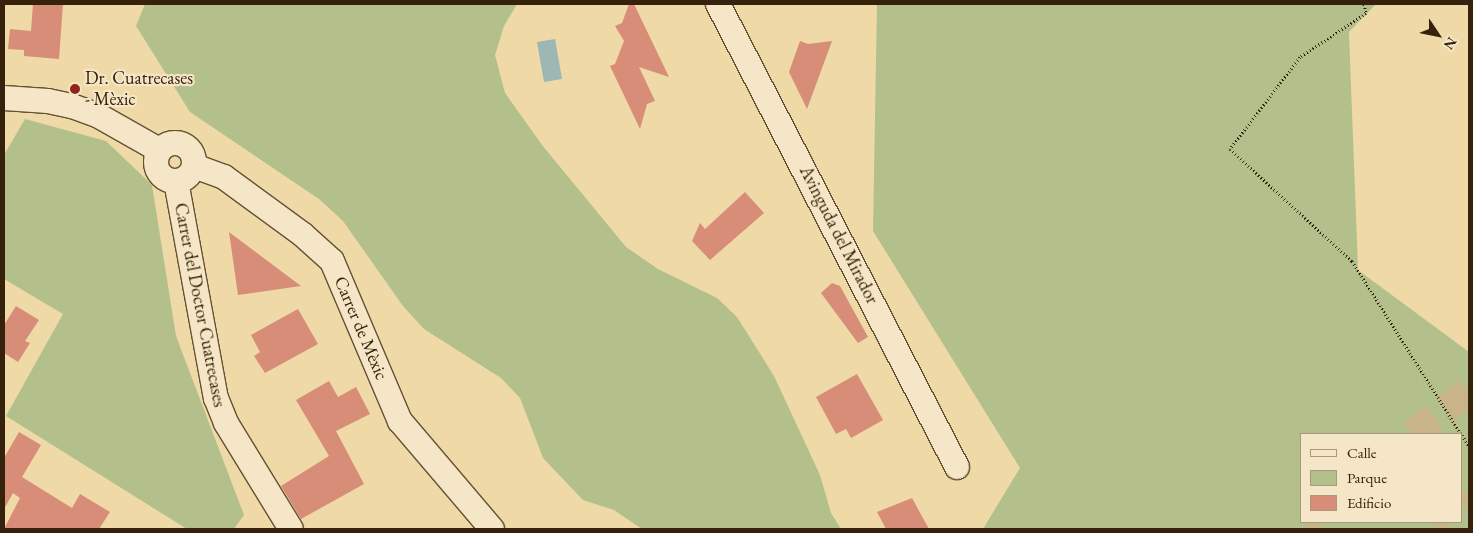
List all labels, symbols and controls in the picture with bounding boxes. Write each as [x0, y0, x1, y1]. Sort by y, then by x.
north arrow [1413, 10, 1463, 60]
text: N [1440, 34, 1461, 53]
place label: Dr. Cuatrecases - Mèxic [85, 68, 193, 110]
marker: Dr. Cuatrecases - Mèxic [69, 83, 81, 95]
street label: Avinguda del Mirador [795, 162, 883, 308]
street label: Carrer del Doctor Cuatrecases [170, 201, 230, 409]
street label: Carrer de Mèxic [329, 273, 393, 383]
legend [1300, 433, 1463, 523]
text: Calle [1347, 443, 1377, 462]
text: Parque [1347, 468, 1387, 487]
text: Edificio [1347, 493, 1391, 512]

